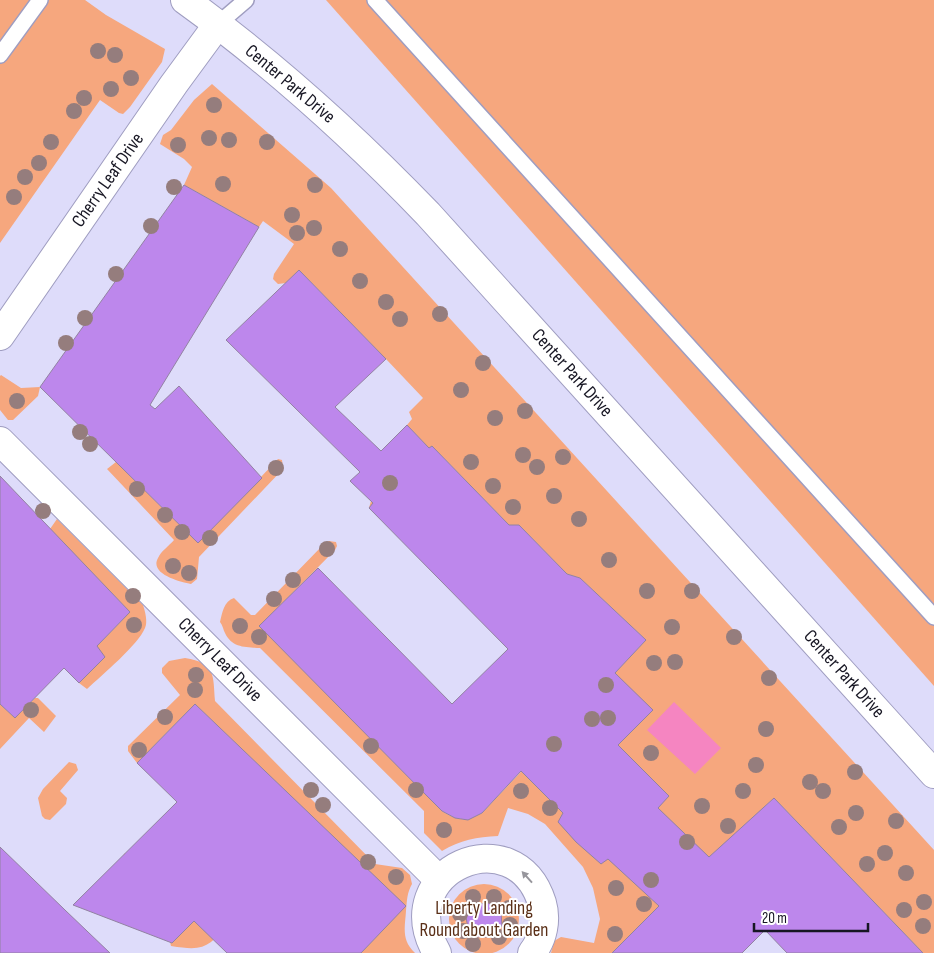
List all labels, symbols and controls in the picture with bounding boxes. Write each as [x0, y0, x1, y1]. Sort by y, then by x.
street label: Center Park Drive [240, 40, 340, 128]
street label: Cherry Leaf Drive [67, 128, 149, 232]
street label: Center Park Drive [526, 324, 618, 422]
street label: Cherry Leaf Drive [173, 613, 267, 707]
street label: Center Park Drive [798, 625, 890, 723]
one-way arrow [521, 872, 533, 884]
park label: Liberty Landing Round about Garden [420, 897, 548, 942]
scale bar [754, 900, 868, 932]
text: 20 m [762, 909, 787, 928]

